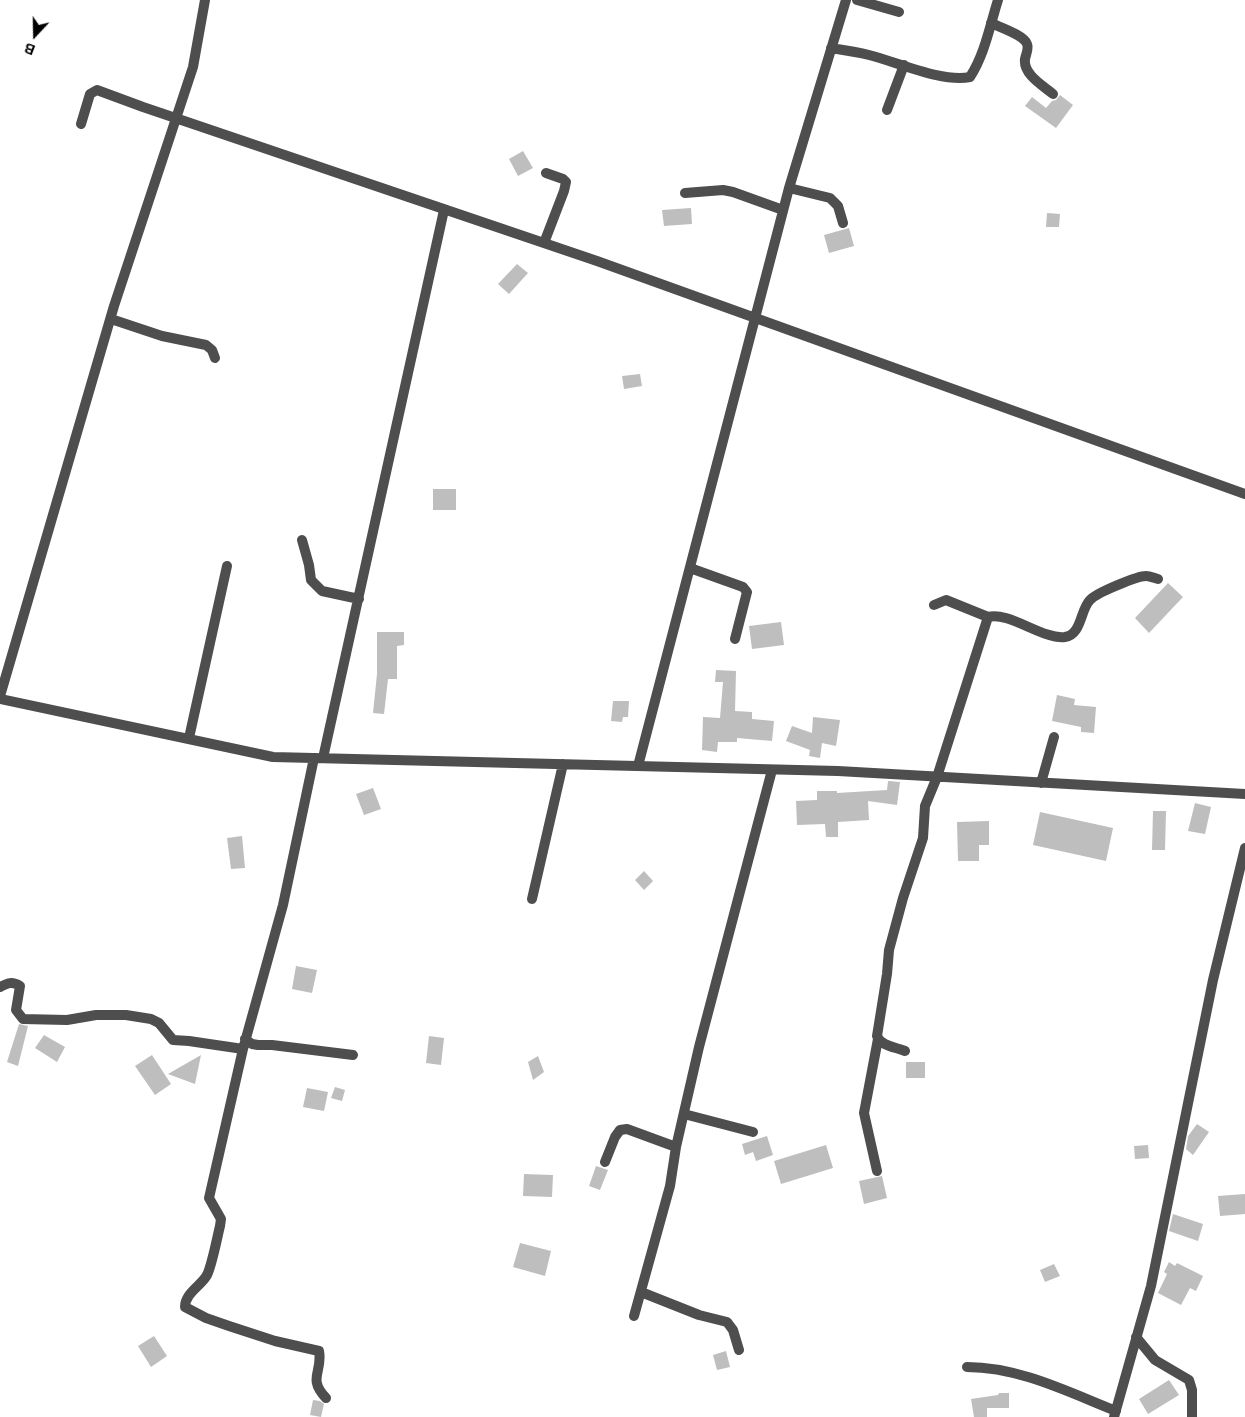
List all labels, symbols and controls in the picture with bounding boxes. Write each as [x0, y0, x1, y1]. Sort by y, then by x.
north arrow [10, 10, 60, 60]
text: B [22, 40, 37, 58]

